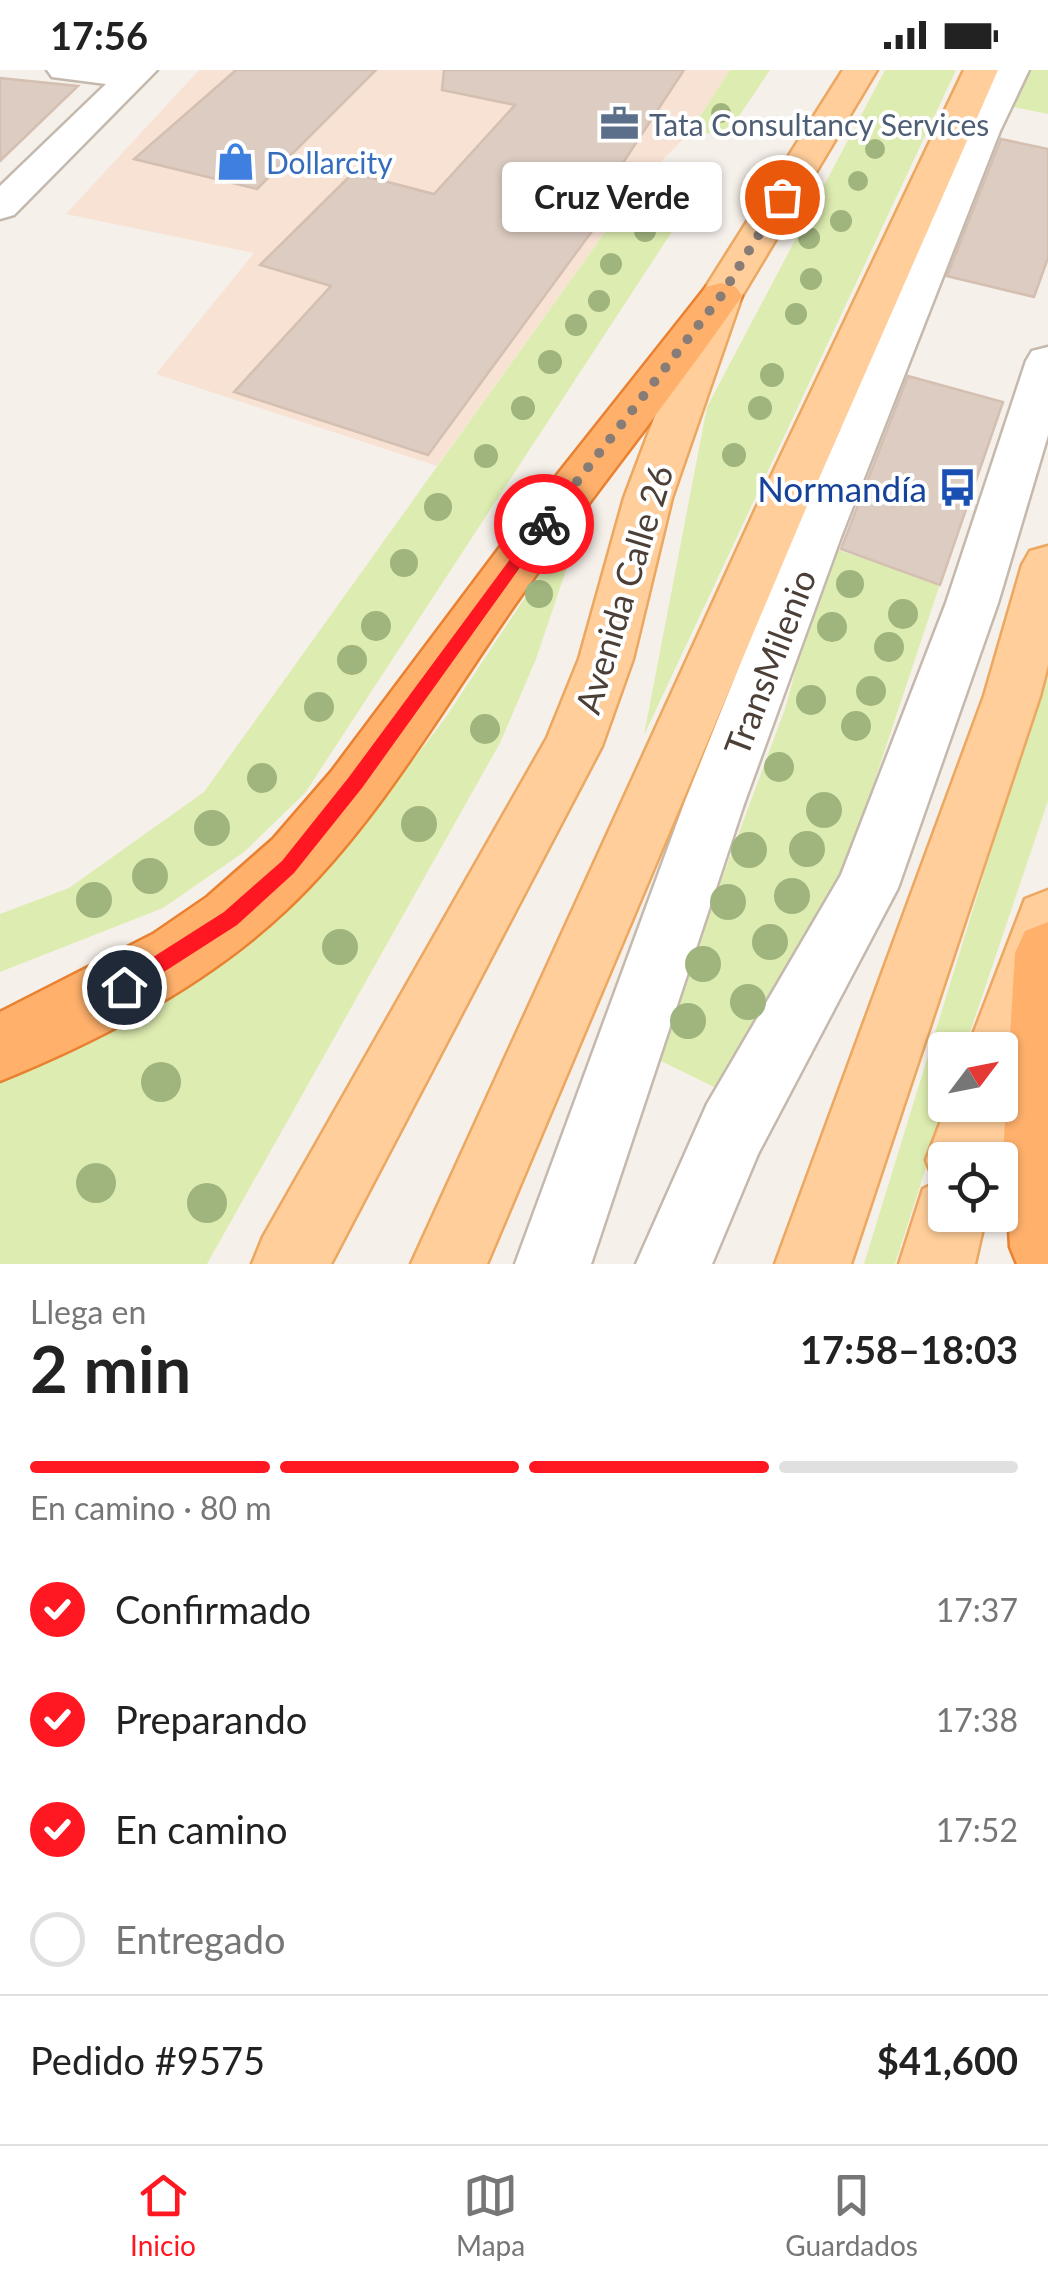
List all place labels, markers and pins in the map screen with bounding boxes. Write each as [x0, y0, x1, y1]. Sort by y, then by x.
office icon: Tata Consultancy Services [598, 103, 640, 145]
place label: Tata Consultancy Services [649, 106, 989, 142]
shop icon: Dollarcity [215, 141, 257, 183]
place label: Dollarcity [266, 144, 393, 180]
pin [740, 155, 825, 240]
callout: Cruz Verde [502, 162, 722, 232]
place label: Normandía [757, 467, 927, 509]
bus stop icon: Normandía [936, 467, 978, 509]
pin [82, 945, 167, 1030]

